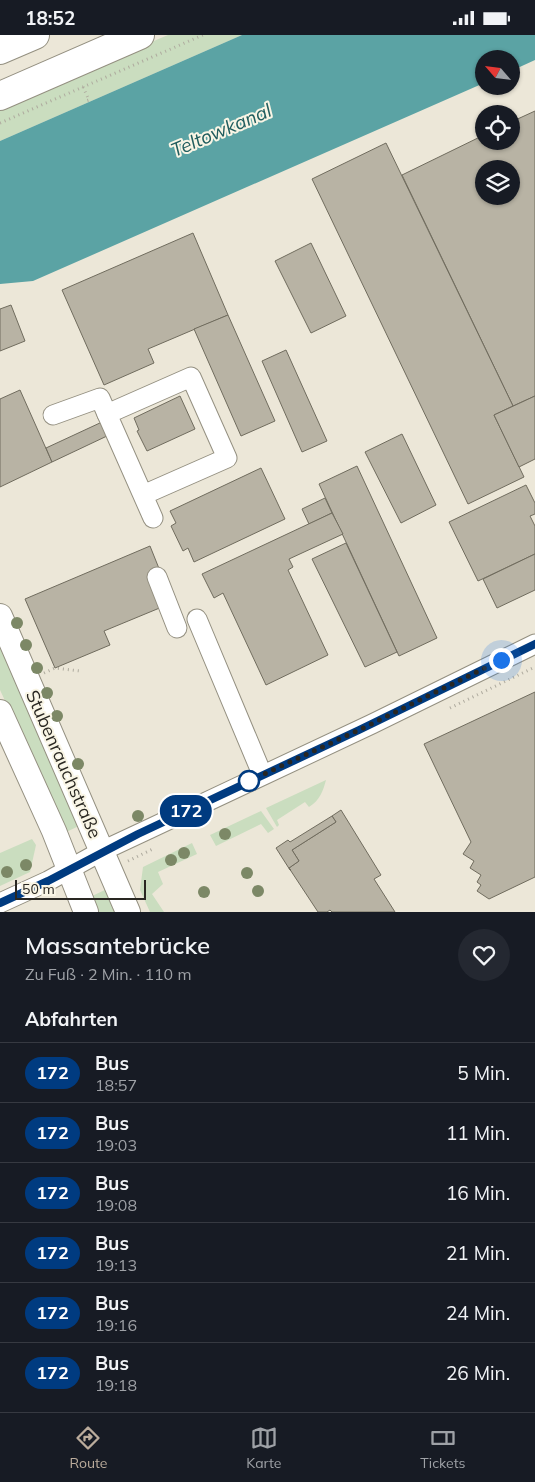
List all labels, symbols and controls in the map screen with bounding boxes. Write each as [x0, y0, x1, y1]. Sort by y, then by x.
text: 18:52 [25, 6, 75, 30]
north arrow [475, 50, 520, 95]
map controls [475, 50, 520, 205]
water label: Teltowkanal [167, 98, 275, 162]
button: locate [475, 105, 520, 150]
button: layers [475, 160, 520, 205]
your location [489, 648, 514, 673]
street label: Stubenrauchstraße [21, 686, 107, 842]
unlabelled marker [238, 770, 260, 792]
line badge: 172 [157, 795, 215, 827]
text: 172 [170, 799, 202, 822]
scale bar [15, 877, 146, 900]
text: 50 m [22, 880, 55, 898]
button: heart [458, 929, 510, 981]
text: Massantebrücke [25, 930, 210, 960]
text: Zu Fuß · 2 Min. · 110 m [25, 964, 191, 984]
text: Abfahrten [25, 1007, 118, 1031]
text: Bus [95, 1051, 129, 1075]
text: 172 [36, 1061, 69, 1084]
text: 5 Min. [457, 1061, 510, 1085]
text: 18:57 [95, 1075, 137, 1095]
text: Bus [95, 1111, 129, 1135]
text: 172 [36, 1121, 69, 1144]
text: 11 Min. [446, 1121, 510, 1145]
text: 19:03 [95, 1135, 137, 1155]
text: Bus [95, 1171, 129, 1195]
text: 172 [36, 1181, 69, 1204]
text: 16 Min. [446, 1181, 510, 1205]
text: 19:08 [95, 1195, 137, 1215]
text: Bus [95, 1231, 129, 1255]
text: 172 [36, 1241, 69, 1264]
text: 21 Min. [446, 1241, 510, 1265]
text: 19:13 [95, 1255, 137, 1275]
text: Bus [95, 1291, 129, 1315]
text: 172 [36, 1301, 69, 1324]
text: 24 Min. [446, 1301, 510, 1325]
text: 19:16 [95, 1315, 137, 1335]
text: Bus [95, 1351, 129, 1375]
text: 172 [36, 1361, 69, 1384]
text: 26 Min. [446, 1361, 510, 1385]
text: 19:18 [95, 1375, 137, 1395]
tab: Route [69, 1424, 107, 1472]
tab: Karte [246, 1424, 282, 1472]
tab: Tickets [420, 1424, 466, 1472]

